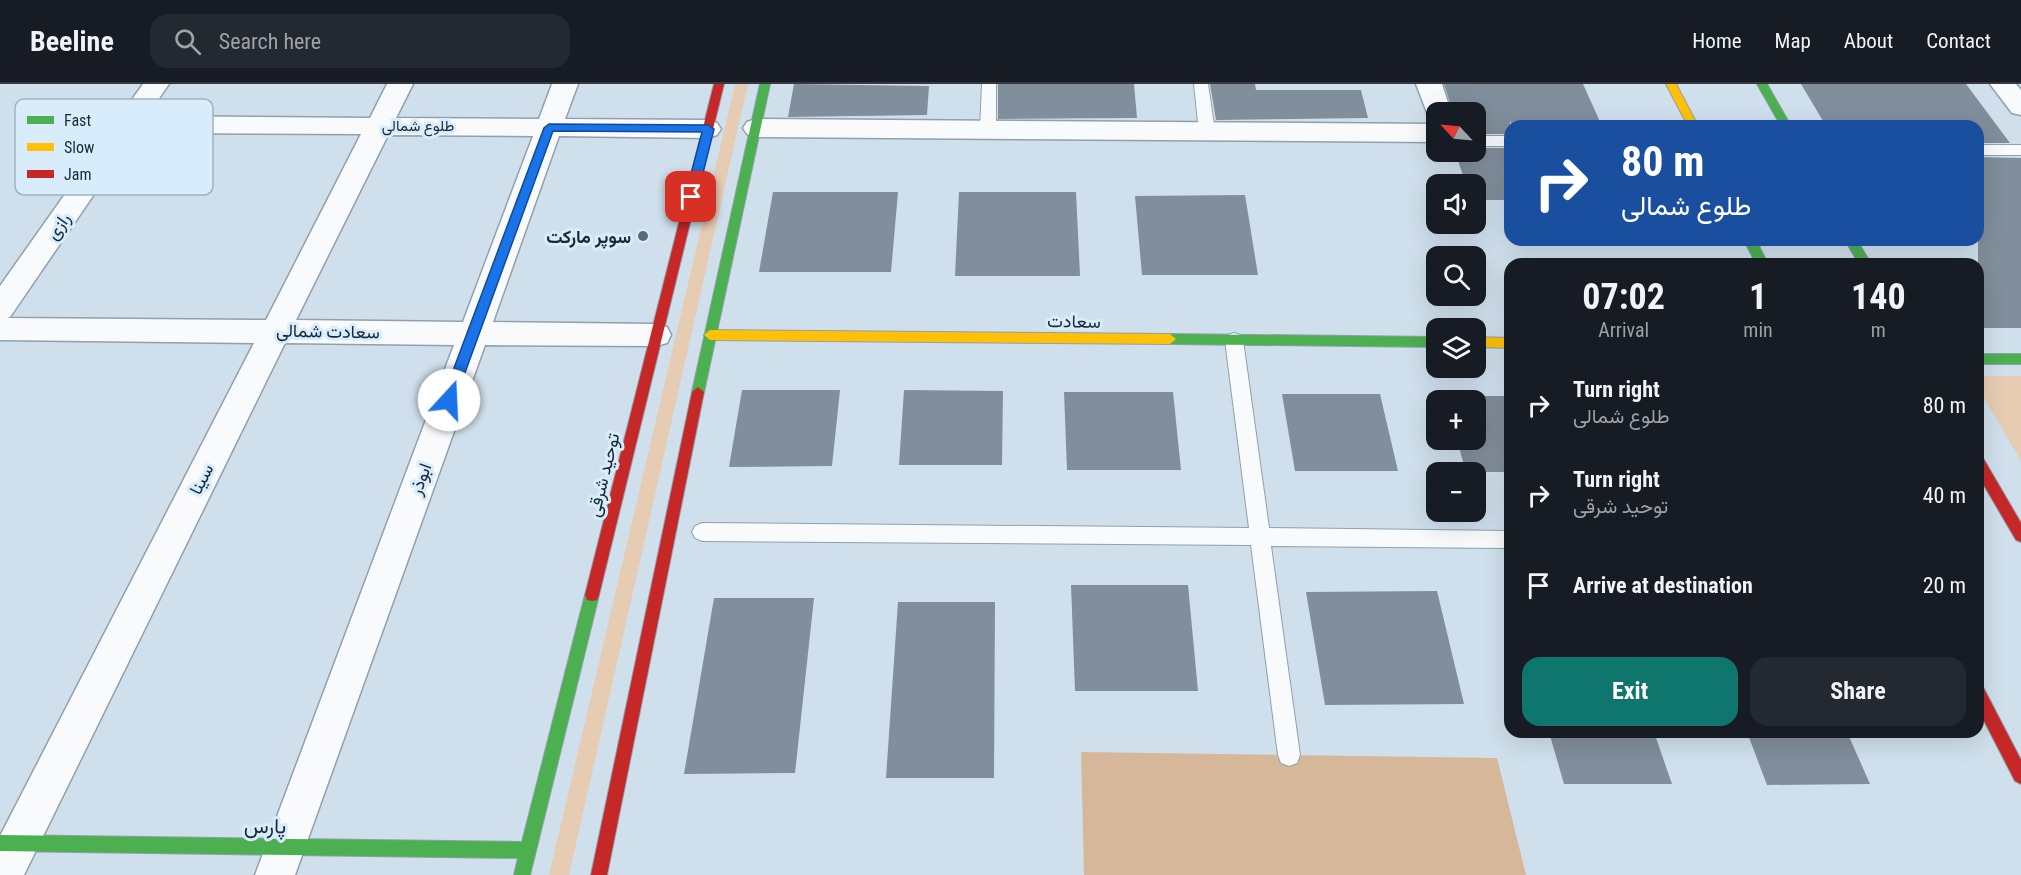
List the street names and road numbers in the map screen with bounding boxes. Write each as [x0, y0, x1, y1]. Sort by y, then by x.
street label: طلوع شمالی [382, 117, 454, 137]
street label: رازی [41, 209, 75, 244]
street label: سعادت [1047, 310, 1101, 332]
street label: سعادت شمالی [276, 320, 380, 343]
street label: توحید شرقی [582, 431, 625, 519]
street label: سینا [184, 460, 218, 498]
street label: ابوذر [404, 460, 436, 499]
street label: پارس [244, 814, 286, 840]

